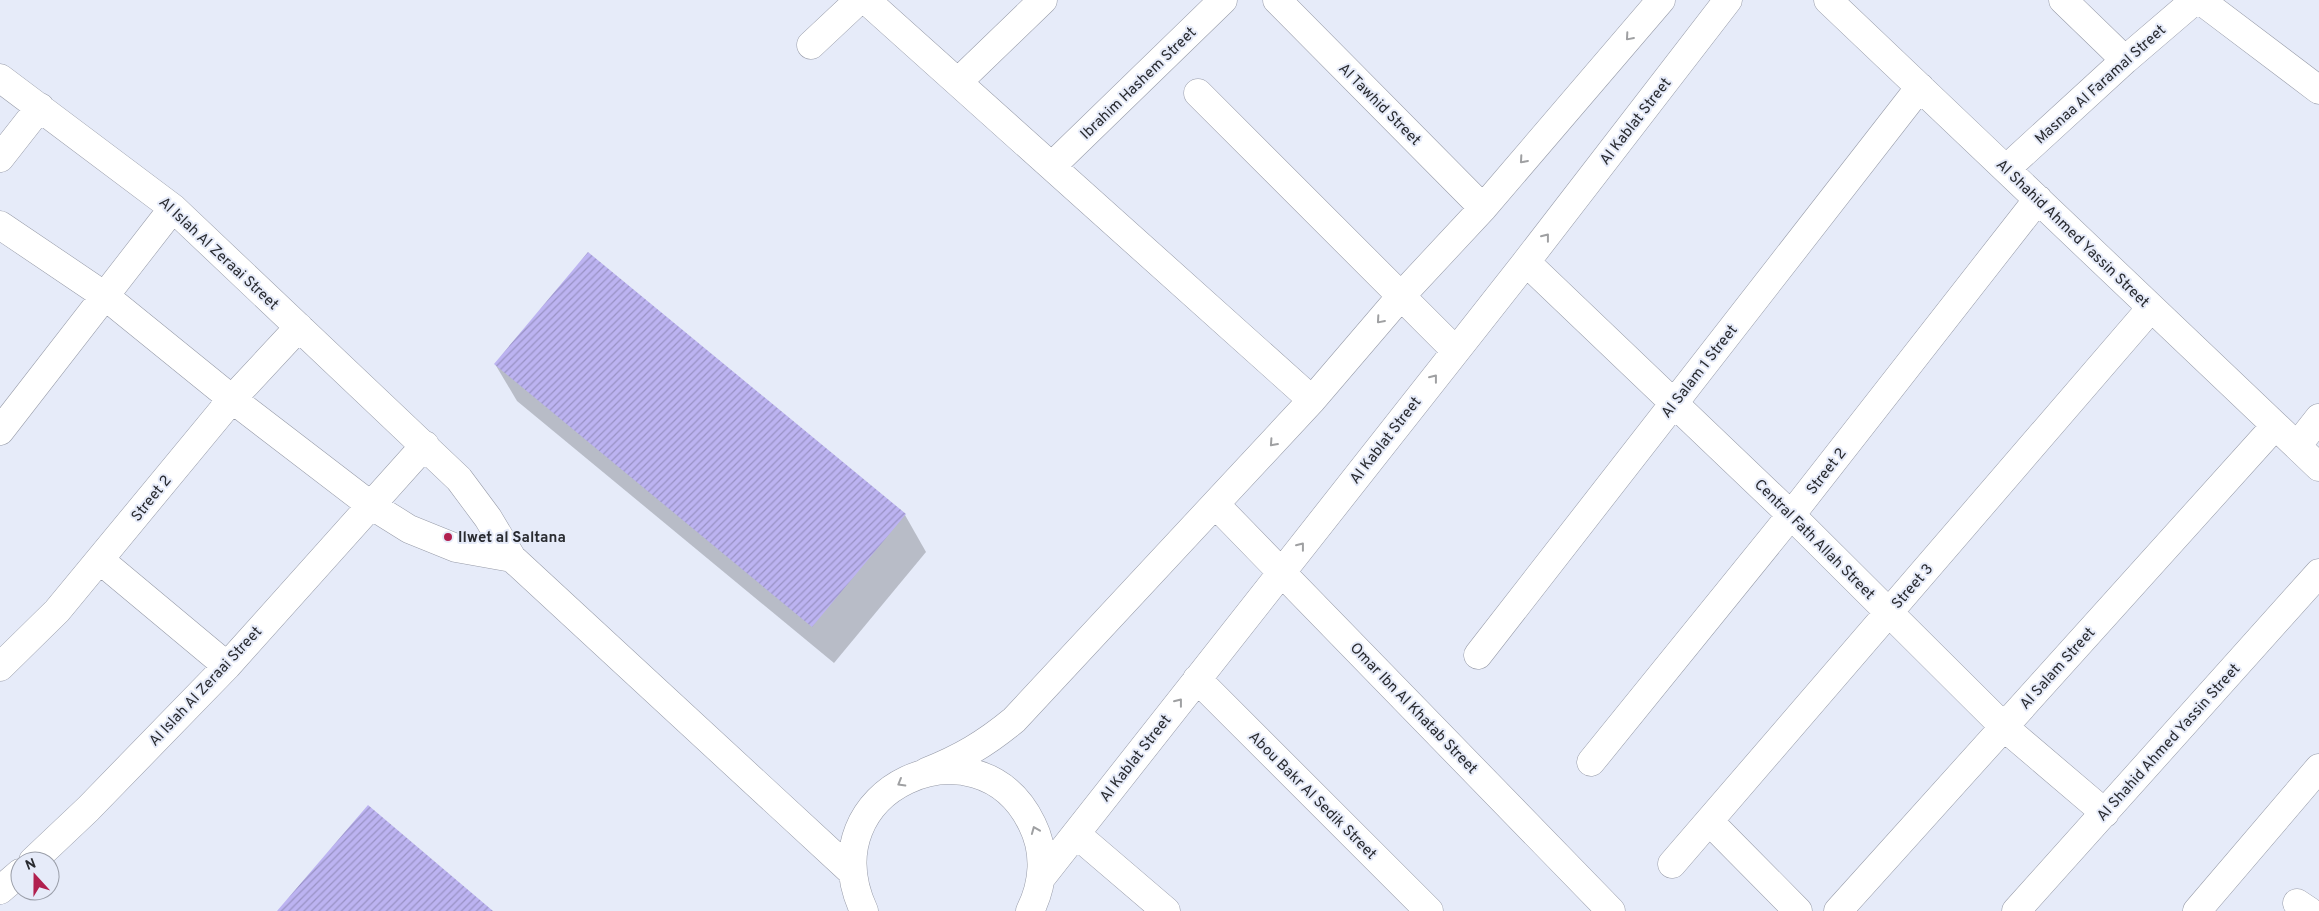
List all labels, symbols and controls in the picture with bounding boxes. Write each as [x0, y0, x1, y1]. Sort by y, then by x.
street label: Masnaa Al Faramal Street [2032, 21, 2170, 149]
street label: Ibrahim Hashem Street [1077, 24, 1201, 144]
one-way arrow [1627, 31, 1635, 40]
street label: Al Tawhid Street [1334, 60, 1424, 150]
street label: Al Kablat Street [1596, 74, 1676, 169]
one-way arrow [1520, 155, 1529, 164]
street label: Al Shahid Ahmed Yassin Street [1991, 156, 2153, 312]
street label: Al Islah Al Zeraai Street [154, 194, 282, 315]
one-way arrow [1540, 233, 1549, 243]
one-way arrow [1377, 315, 1386, 324]
street label: Al Salam 1 Street [1658, 321, 1743, 422]
one-way arrow [1429, 375, 1437, 384]
street label: Al Kablat Street [1346, 393, 1426, 488]
one-way arrow [1270, 437, 1279, 446]
street label: Street 2 [1803, 445, 1851, 499]
street label: Street 2 [128, 472, 177, 526]
street label: Central Fath Allah Street [1750, 476, 1878, 604]
place label: Ilwet al Saltana [458, 529, 566, 548]
marker: Ilwet al Saltana [442, 531, 454, 543]
one-way arrow [1295, 543, 1304, 552]
street label: Street 3 [1888, 560, 1938, 614]
street label: Al Islah Al Zeraai Street [146, 623, 267, 751]
street label: Al Salam Street [2016, 624, 2100, 714]
street label: Omar Ibn Al Khatab Street [1345, 639, 1481, 779]
street label: Al Shahid Ahmed Yassin Street [2093, 660, 2245, 826]
one-way arrow [1174, 699, 1182, 708]
street label: Al Kablat Street [1096, 711, 1176, 806]
street label: Abou Bakr Al Sedik Street [1244, 728, 1380, 864]
one-way arrow [897, 777, 906, 787]
one-way arrow [1031, 827, 1041, 835]
north arrow [10, 851, 60, 901]
text: N [23, 856, 39, 875]

